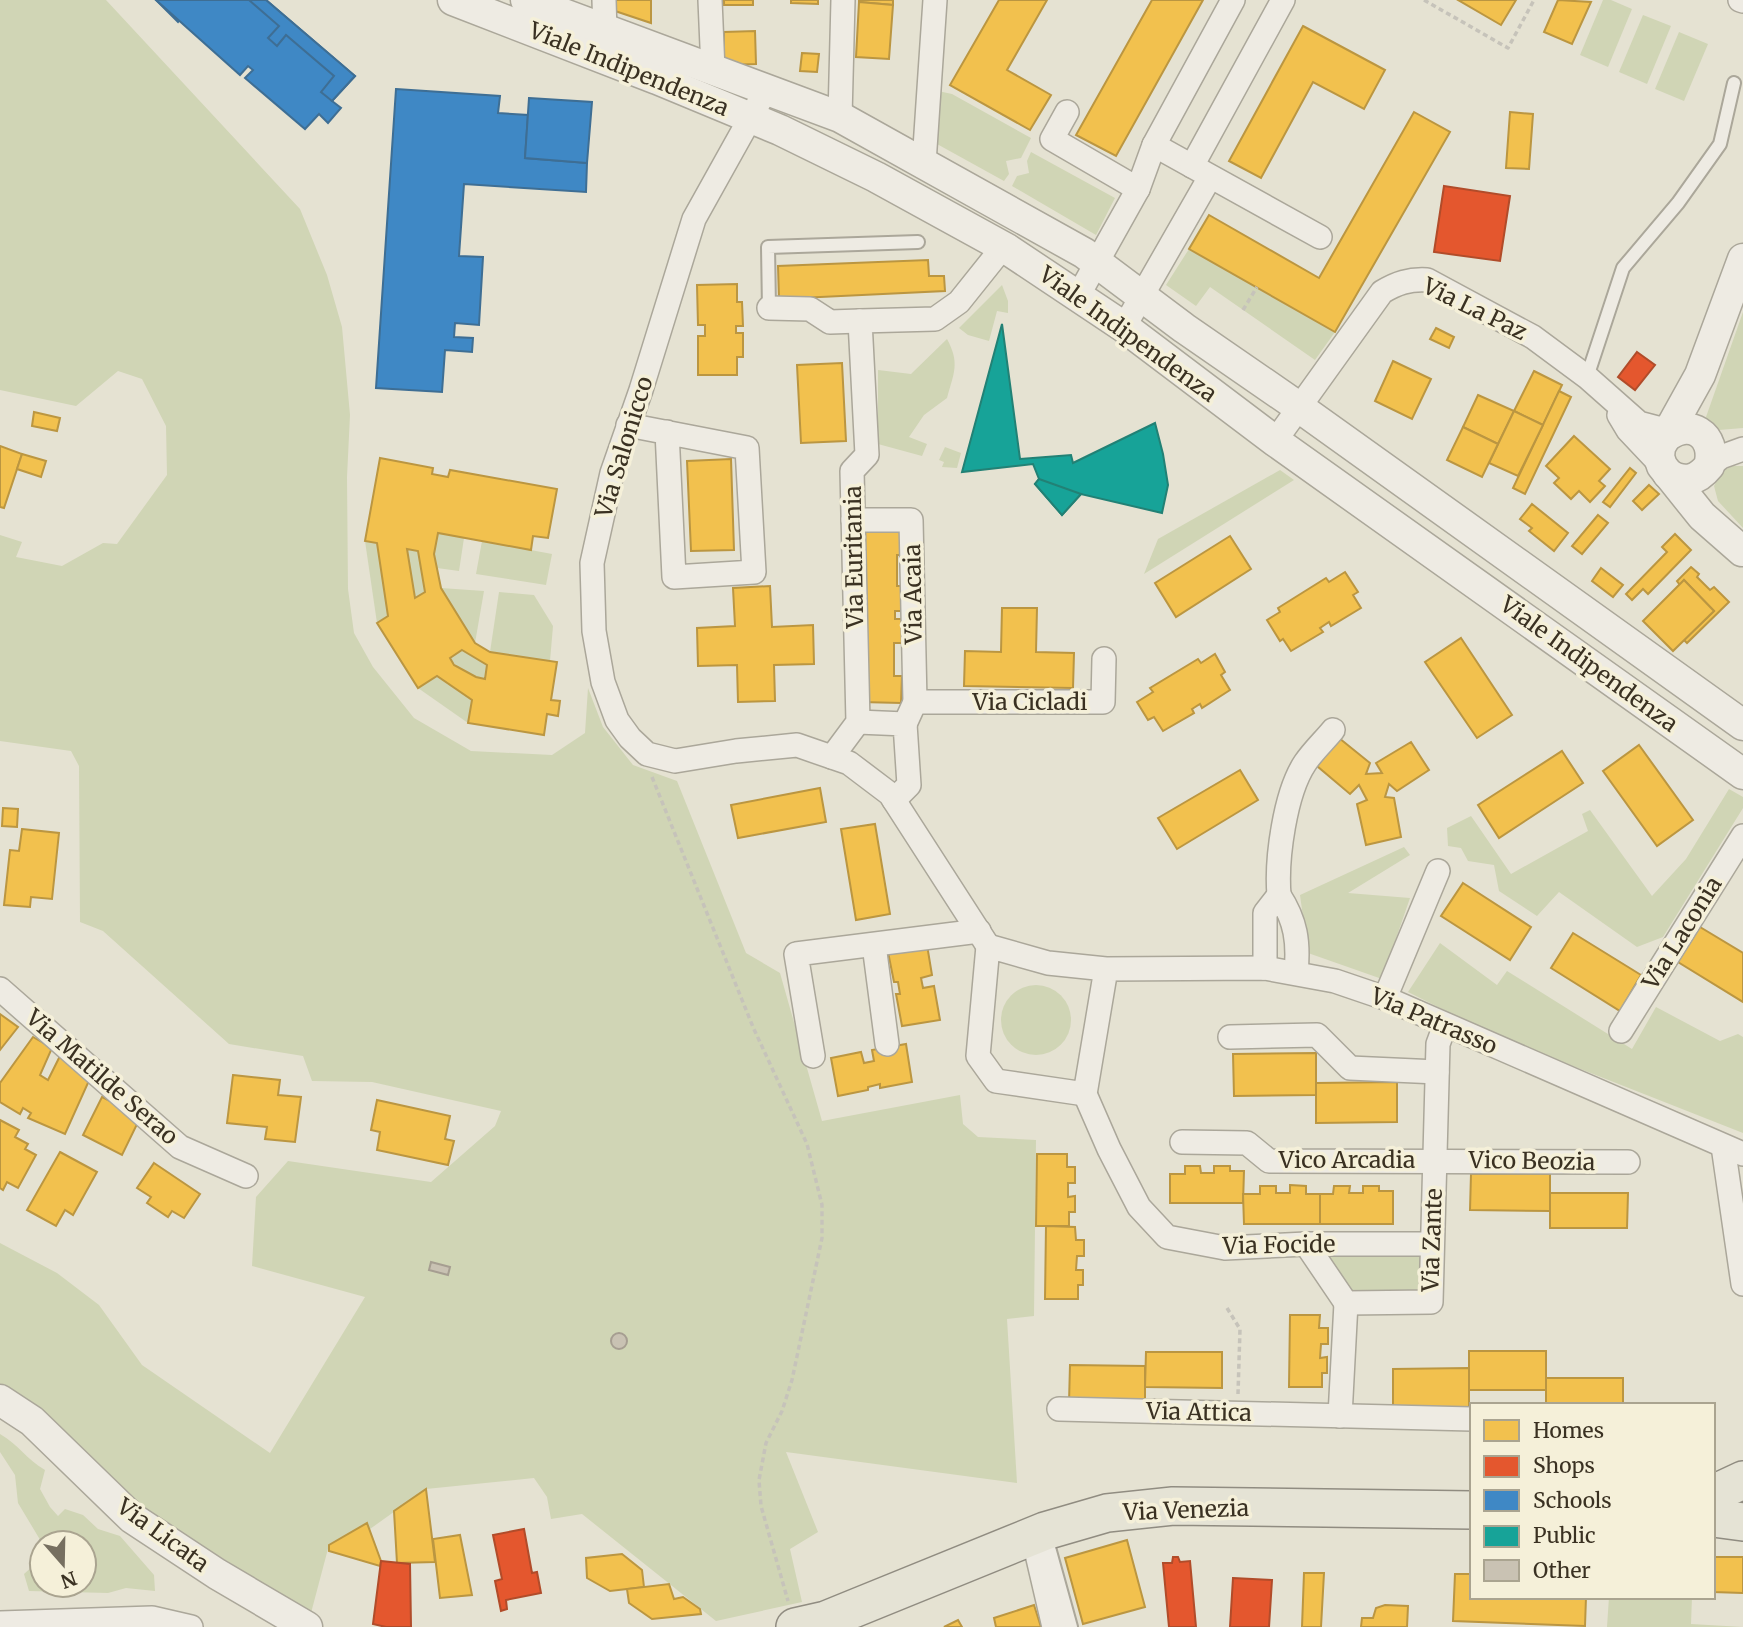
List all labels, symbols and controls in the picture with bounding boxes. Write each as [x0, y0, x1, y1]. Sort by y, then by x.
street label: Viale Indipendenza [524, 15, 733, 122]
street label: Viale Indipendenza [1033, 259, 1223, 408]
street label: Via La Paz [1417, 270, 1532, 346]
street label: Via Salonicco [588, 373, 659, 522]
street label: Via Euritania [838, 485, 869, 630]
street label: Via Acaia [897, 544, 928, 645]
street label: Viale Indipendenza [1494, 589, 1684, 738]
street label: Via Cicladi [972, 687, 1087, 716]
street label: Via Laconia [1635, 871, 1728, 995]
street label: Via Patrasso [1366, 981, 1502, 1060]
street label: Via Matilde Serao [19, 1002, 184, 1151]
street label: Vico Arcadia [1278, 1145, 1415, 1174]
street label: Vico Beozia [1467, 1145, 1596, 1176]
street label: Via Zante [1415, 1188, 1448, 1293]
street label: Via Focide [1221, 1229, 1336, 1260]
street label: Via Attica [1145, 1396, 1252, 1427]
legend [1470, 1403, 1715, 1599]
text: Homes [1533, 1417, 1604, 1444]
text: Shops [1533, 1452, 1595, 1479]
text: Schools [1533, 1487, 1612, 1514]
street label: Via Licata [111, 1491, 215, 1578]
street label: Via Venezia [1122, 1493, 1249, 1526]
text: Public [1533, 1522, 1596, 1549]
north arrow [28, 1529, 98, 1599]
text: Other [1533, 1557, 1591, 1584]
text: N [58, 1566, 80, 1594]

